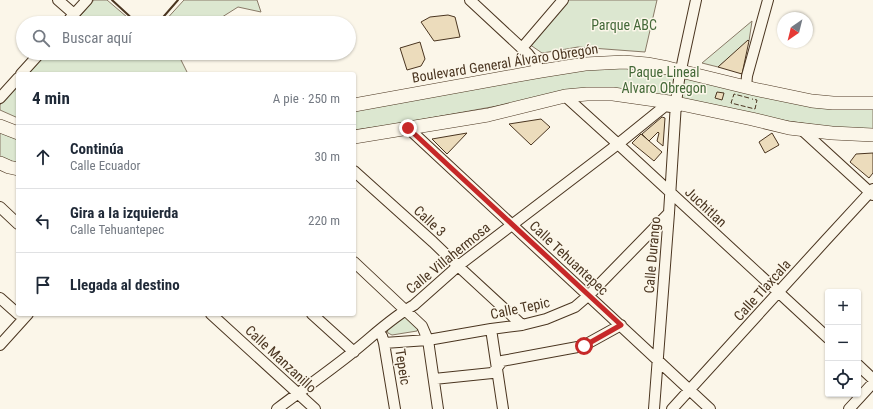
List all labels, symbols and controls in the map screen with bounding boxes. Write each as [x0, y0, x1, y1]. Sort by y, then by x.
north arrow [777, 12, 813, 48]
search box [16, 16, 356, 60]
park label: Parque ABC [591, 17, 657, 33]
icon: search [30, 27, 52, 49]
text: Buscar aquí [62, 29, 132, 47]
street label: Boulevard General Álvaro Obregón [411, 39, 599, 86]
park label: Paque Lineal Alvaro Obregon [622, 64, 706, 96]
text: 4 min [32, 88, 70, 108]
text: A pie · 250 m [273, 91, 340, 106]
route end [399, 119, 417, 137]
text: Continúa [70, 140, 124, 158]
icon: ahead [32, 146, 54, 168]
text: 30 m [314, 149, 340, 164]
text: Calle Ecuador [70, 158, 140, 173]
street label: Juchitlan [682, 184, 730, 230]
street label: Calle 3 [411, 202, 449, 240]
text: Gira a la izquierda [70, 204, 178, 222]
icon: left [32, 210, 54, 232]
text: 220 m [308, 213, 340, 228]
street label: Calle Durango [641, 216, 663, 294]
street label: Calle Tehuantepec [526, 218, 612, 298]
street label: Calle Villahermosa [403, 219, 493, 297]
text: Calle Tehuantepec [70, 222, 164, 237]
street label: Calle Tlaxcala [730, 256, 794, 324]
icon: arrive [32, 274, 54, 296]
text: Llegada al destino [70, 276, 180, 294]
map controls [825, 289, 861, 397]
button: + [825, 289, 861, 325]
street label: Calle Tepic [489, 294, 551, 322]
street label: Calle Manzanillo [242, 322, 320, 396]
button: − [825, 325, 861, 361]
route start [575, 337, 593, 355]
street label: Tepeic [392, 348, 414, 386]
button: locate [825, 361, 861, 397]

